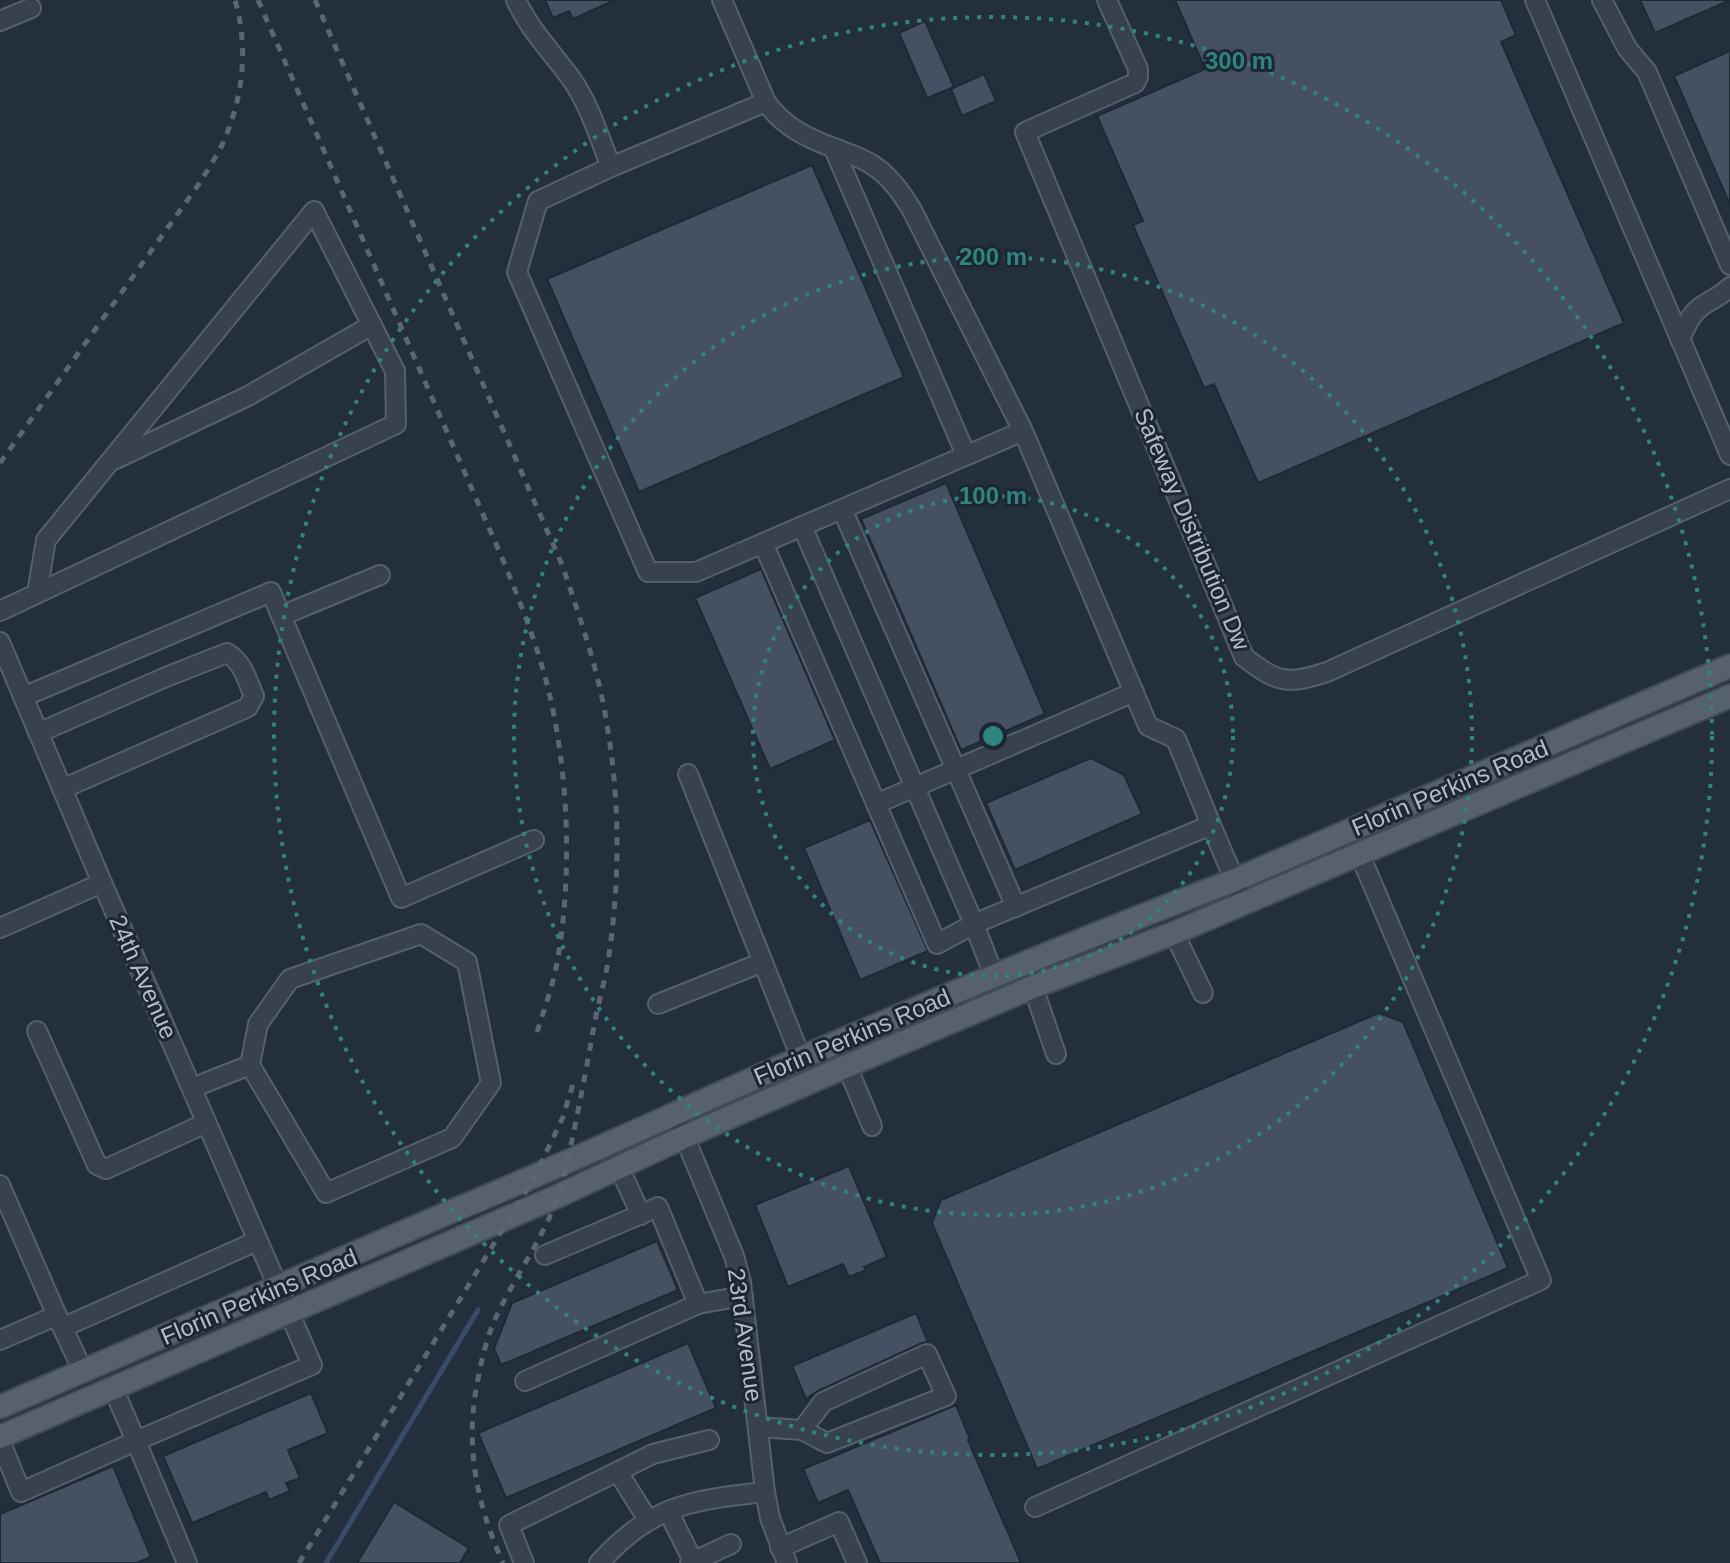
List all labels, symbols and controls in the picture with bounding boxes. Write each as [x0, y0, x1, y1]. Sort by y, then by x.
text: 300 m [1205, 47, 1273, 74]
text: 200 m [959, 243, 1027, 270]
street label: Safeway Distribution Dw [1129, 404, 1256, 654]
text: 100 m [959, 482, 1027, 509]
centre of rings [979, 722, 1007, 750]
street label: Florin Perkins Road [1348, 734, 1552, 841]
street label: 24th Avenue [104, 911, 183, 1043]
street label: Florin Perkins Road [750, 983, 954, 1090]
street label: Florin Perkins Road [157, 1243, 361, 1350]
street label: 23rd Avenue [723, 1267, 768, 1403]

